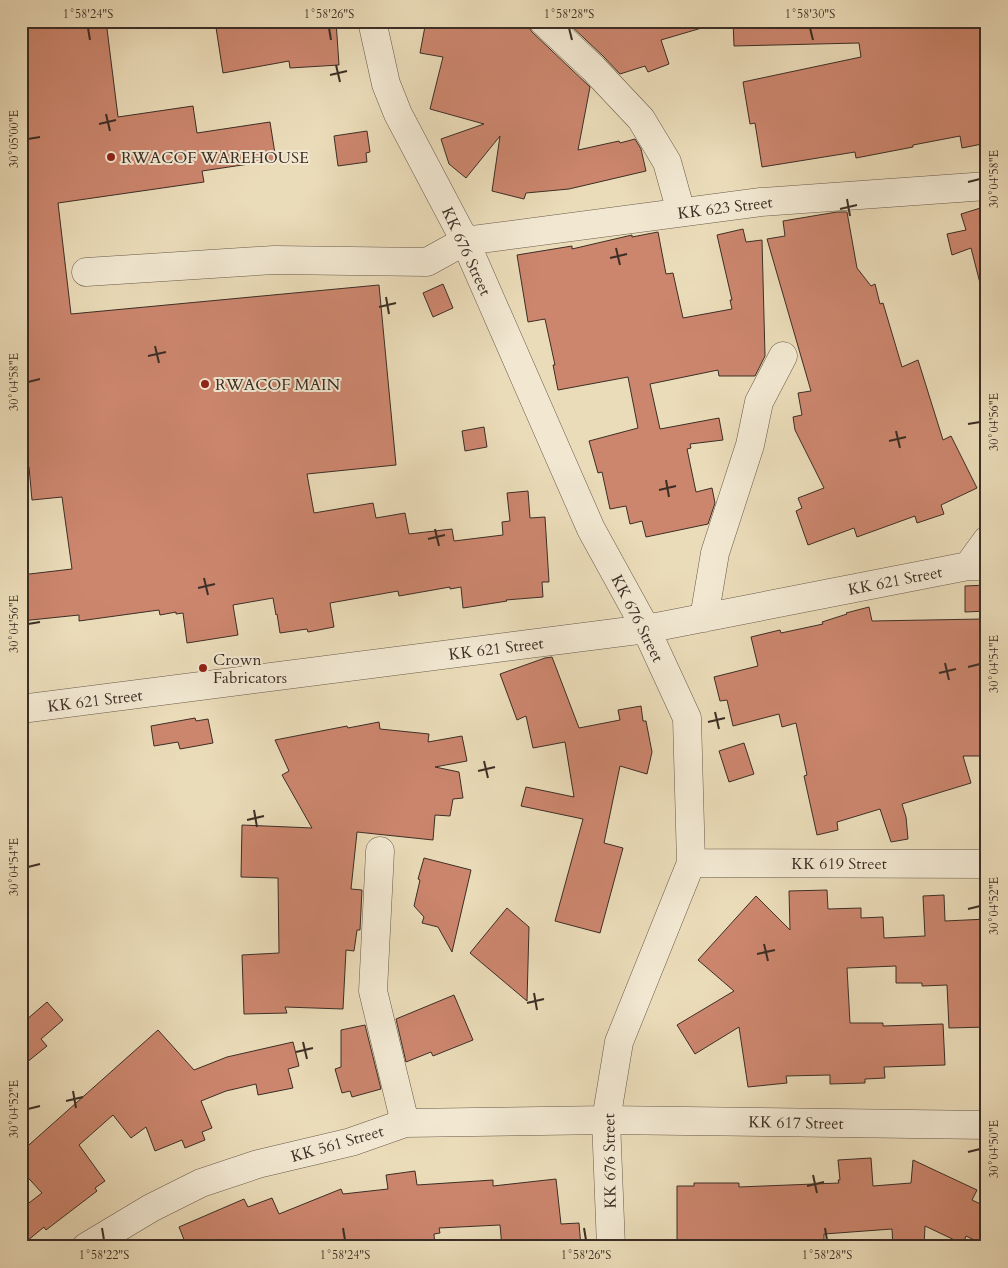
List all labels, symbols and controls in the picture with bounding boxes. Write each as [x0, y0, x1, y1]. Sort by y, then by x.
text: 1°58'24"S [63, 6, 113, 22]
text: 1°58'26"S [304, 6, 354, 22]
text: 1°58'28"S [544, 6, 594, 22]
text: 1°58'30"S [785, 6, 835, 22]
text: 30°05'00"E [6, 110, 22, 168]
place label: RWACOF WAREHOUSE [121, 147, 309, 169]
text: 30°04'58"E [986, 150, 1002, 208]
marker: RWACOF WAREHOUSE [105, 151, 117, 163]
street label: KK 623 Street [676, 191, 774, 225]
street label: KK 676 Street [436, 204, 496, 299]
text: 30°04'58"E [6, 353, 22, 411]
place label: RWACOF MAIN [215, 374, 341, 396]
marker: RWACOF MAIN [199, 378, 211, 390]
text: 30°04'56"E [986, 393, 1002, 451]
street label: KK 621 Street [846, 561, 944, 601]
street label: KK 676 Street [606, 571, 669, 666]
text: 30°04'56"E [6, 595, 22, 653]
street label: KK 621 Street [447, 632, 545, 666]
text: 30°04'54"E [986, 635, 1002, 693]
place label: Crown Fabricators [213, 649, 287, 689]
marker: Crown Fabricators [197, 662, 209, 674]
street label: KK 621 Street [46, 684, 144, 718]
text: 30°04'54"E [6, 838, 22, 896]
street label: KK 619 Street [791, 853, 887, 875]
text: 30°04'52"E [986, 877, 1002, 935]
text: 30°04'52"E [6, 1080, 22, 1138]
street label: KK 617 Street [748, 1111, 844, 1135]
street label: KK 676 Street [598, 1113, 622, 1209]
street label: KK 561 Street [288, 1120, 386, 1168]
text: 30°04'50"E [986, 1120, 1002, 1178]
text: 1°58'22"S [79, 1247, 129, 1263]
text: 1°58'24"S [320, 1247, 370, 1263]
text: 1°58'26"S [561, 1247, 611, 1263]
text: 1°58'28"S [802, 1247, 852, 1263]

